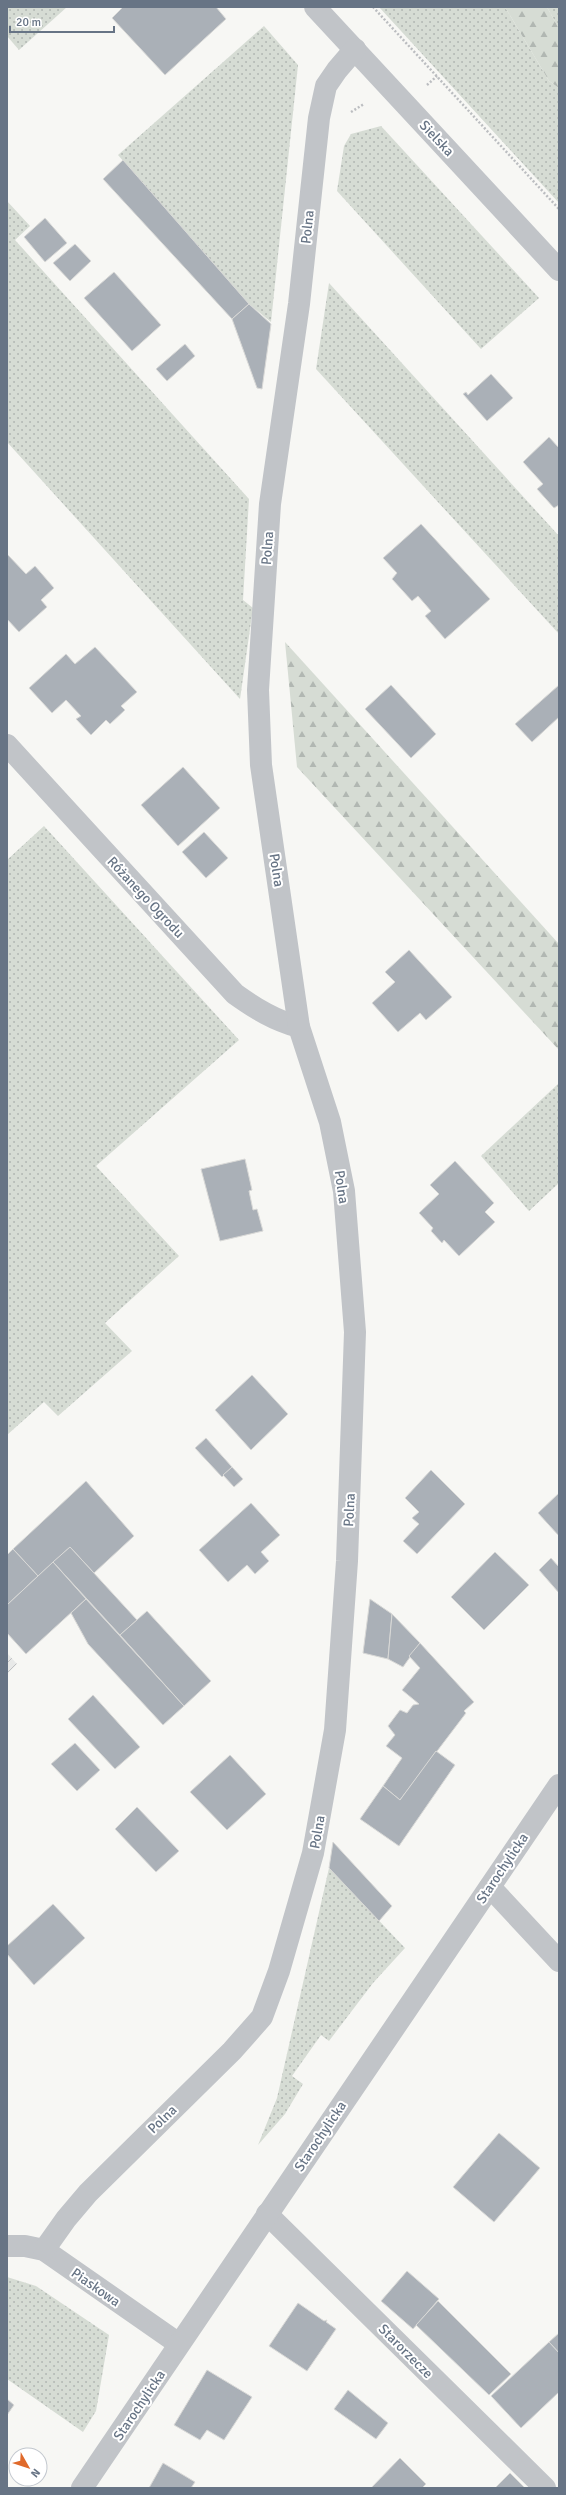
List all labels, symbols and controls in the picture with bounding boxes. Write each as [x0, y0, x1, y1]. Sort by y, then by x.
scale bar [10, 8, 114, 34]
text: 20 m [16, 15, 41, 30]
street label: Sielska [416, 117, 457, 160]
street label: Polna [297, 209, 318, 245]
street label: Polna [258, 531, 277, 565]
street label: Polna [265, 852, 288, 888]
street label: Różanego Ogrodu [104, 853, 188, 941]
street label: Polna [331, 1169, 352, 1205]
street label: Polna [340, 1493, 359, 1527]
street label: Polna [306, 1814, 329, 1850]
street label: Starochylicka [473, 1830, 532, 1907]
street label: Starochylicka [291, 2098, 350, 2175]
street label: Polna [144, 2102, 180, 2137]
street label: Piaskowa [68, 2264, 123, 2310]
street label: Starorzecze [375, 2321, 436, 2382]
street label: Starochylicka [110, 2367, 169, 2444]
north arrow [8, 2447, 48, 2487]
text: N [28, 2466, 43, 2480]

